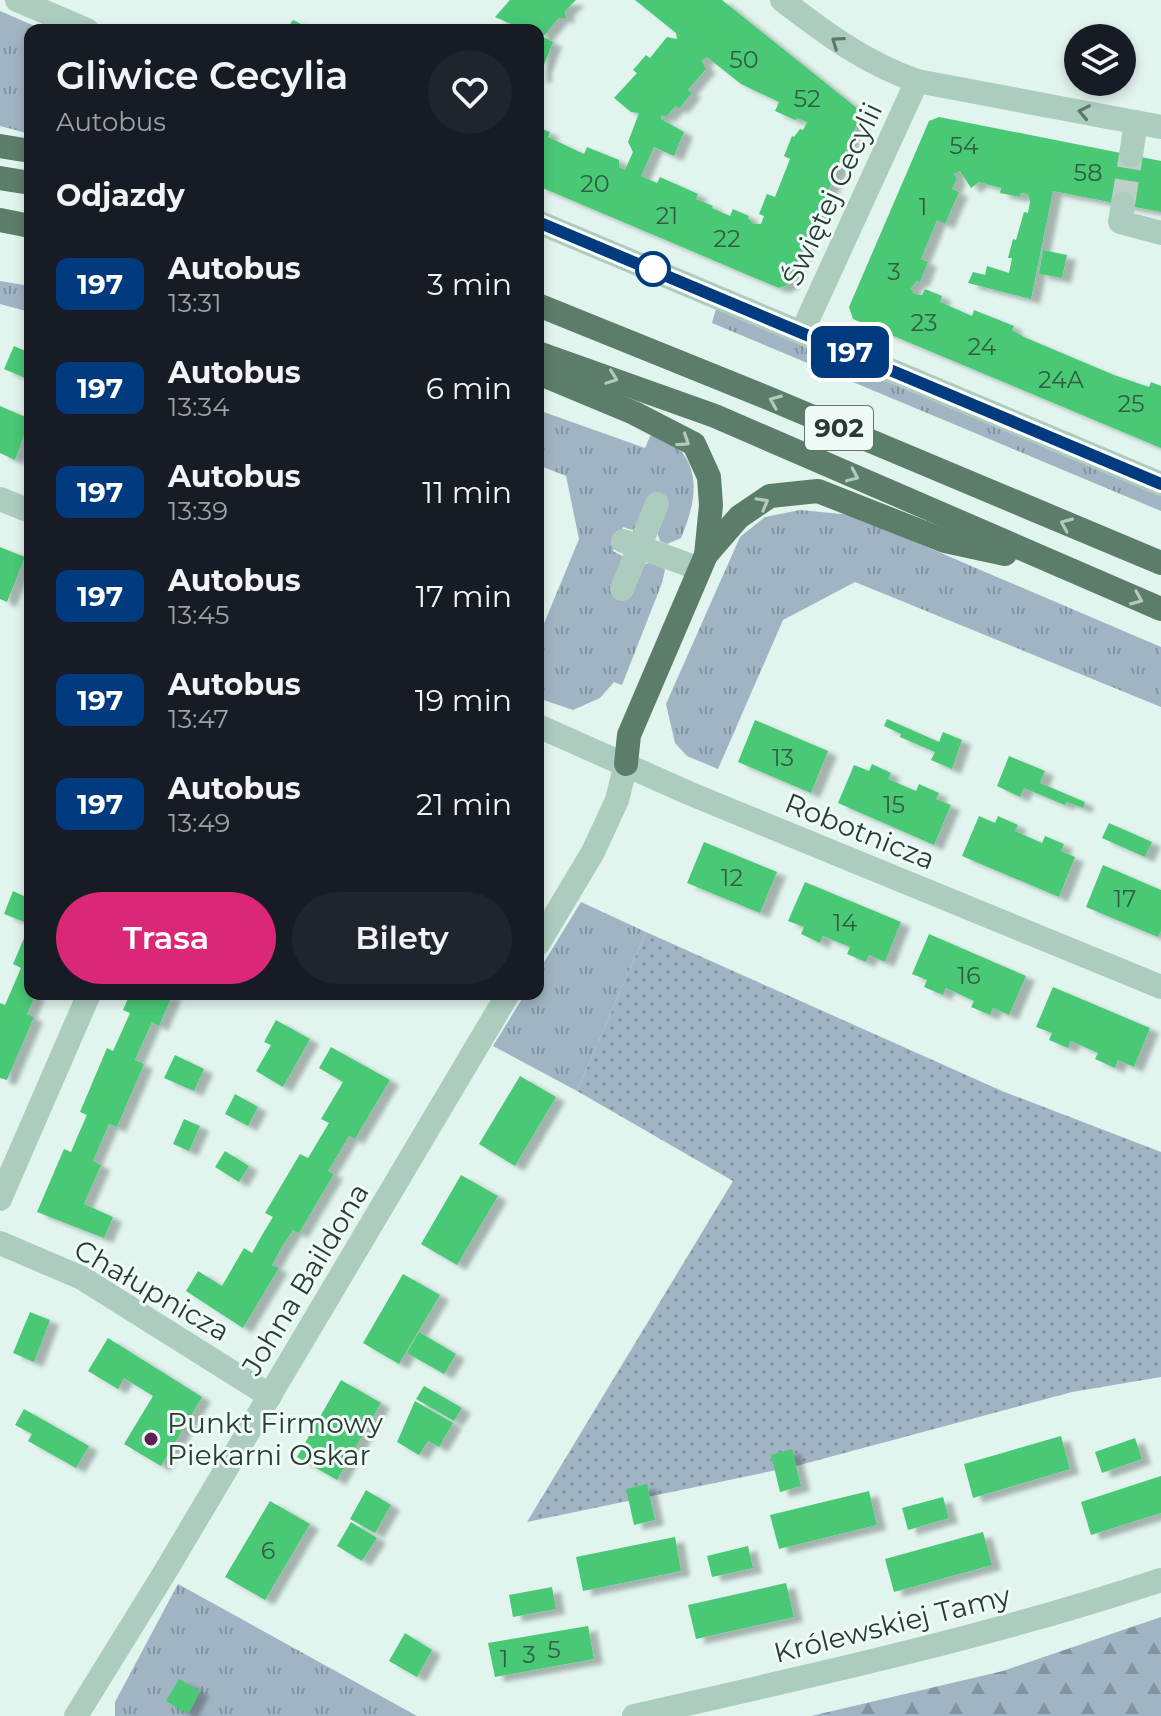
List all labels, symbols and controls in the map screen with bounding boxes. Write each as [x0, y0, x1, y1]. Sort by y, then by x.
map controls [1064, 24, 1136, 96]
button: layers [1064, 24, 1136, 96]
one-way arrow [831, 37, 846, 52]
house number: 50 [729, 45, 759, 74]
button: heart [428, 50, 512, 134]
text: Gliwice Cecylia [56, 52, 348, 99]
house number: 52 [793, 84, 821, 113]
street label: Świętej Cecylii [775, 97, 889, 291]
one-way arrow [1078, 105, 1091, 122]
text: Autobus [56, 106, 166, 138]
house number: 54 [949, 131, 979, 160]
house number: 58 [1074, 158, 1102, 187]
house number: 20 [580, 169, 610, 198]
text: Odjazdy [56, 177, 185, 214]
house number: 1 [919, 192, 927, 221]
house number: 21 [656, 201, 678, 230]
house number: 22 [713, 224, 741, 253]
text: Autobus [168, 250, 301, 287]
unlabelled marker [636, 252, 670, 286]
house number: 3 [887, 257, 901, 286]
text: 3 min [427, 266, 512, 303]
text: 197 [77, 267, 123, 301]
text: 13:31 [168, 287, 222, 319]
house number: 23 [910, 308, 938, 337]
line badge: 197 [804, 326, 896, 378]
house number: 24 [968, 332, 997, 361]
text: 197 [827, 335, 873, 369]
text: Autobus [168, 354, 301, 391]
house number: 24A [1038, 365, 1085, 394]
one-way arrow [604, 369, 618, 385]
text: 6 min [426, 370, 512, 407]
text: 197 [77, 371, 123, 405]
house number: 25 [1117, 389, 1145, 418]
text: 13:34 [168, 391, 229, 423]
one-way arrow [769, 394, 783, 410]
road number: 902 [805, 406, 873, 450]
one-way arrow [676, 431, 690, 446]
text: Autobus [168, 458, 301, 495]
one-way arrow [845, 466, 859, 482]
text: 11 min [422, 474, 512, 511]
text: 197 [77, 475, 123, 509]
text: 13:39 [168, 495, 228, 527]
one-way arrow [754, 497, 769, 512]
one-way arrow [1060, 517, 1074, 533]
text: Autobus [168, 562, 301, 599]
text: 17 min [415, 578, 512, 615]
text: 197 [77, 579, 123, 613]
one-way arrow [1129, 589, 1143, 606]
text: 13:45 [168, 599, 229, 631]
text: Autobus [168, 666, 301, 703]
text: 19 min [415, 682, 512, 719]
text: 197 [77, 683, 123, 717]
text: 13:47 [168, 703, 229, 735]
house number: 13 [772, 743, 794, 772]
text: Autobus [168, 770, 301, 807]
text: 21 min [416, 786, 512, 823]
street label: Robotnicza [780, 786, 940, 876]
text: 197 [77, 787, 123, 821]
house number: 15 [883, 790, 905, 819]
text: 13:49 [168, 807, 230, 839]
house number: 12 [721, 863, 743, 892]
house number: 17 [1114, 884, 1136, 913]
button: Trasa [56, 892, 276, 984]
button: Bilety [292, 892, 512, 984]
house number: 14 [833, 908, 857, 937]
house number: 16 [957, 961, 981, 990]
street label: Johna Baildona [234, 1177, 376, 1382]
street label: Chałupnicza [68, 1232, 236, 1348]
place label: Punkt Firmowy Piekarni Oskar [167, 1406, 384, 1472]
marker: Punkt Firmowy Piekarni Oskar [142, 1430, 160, 1448]
house number: 6 [261, 1536, 275, 1565]
street label: Królewskiej Tamy [770, 1578, 1015, 1670]
house number: 5 [547, 1635, 561, 1664]
house number: 3 [522, 1640, 536, 1669]
house number: 1 [500, 1644, 508, 1673]

